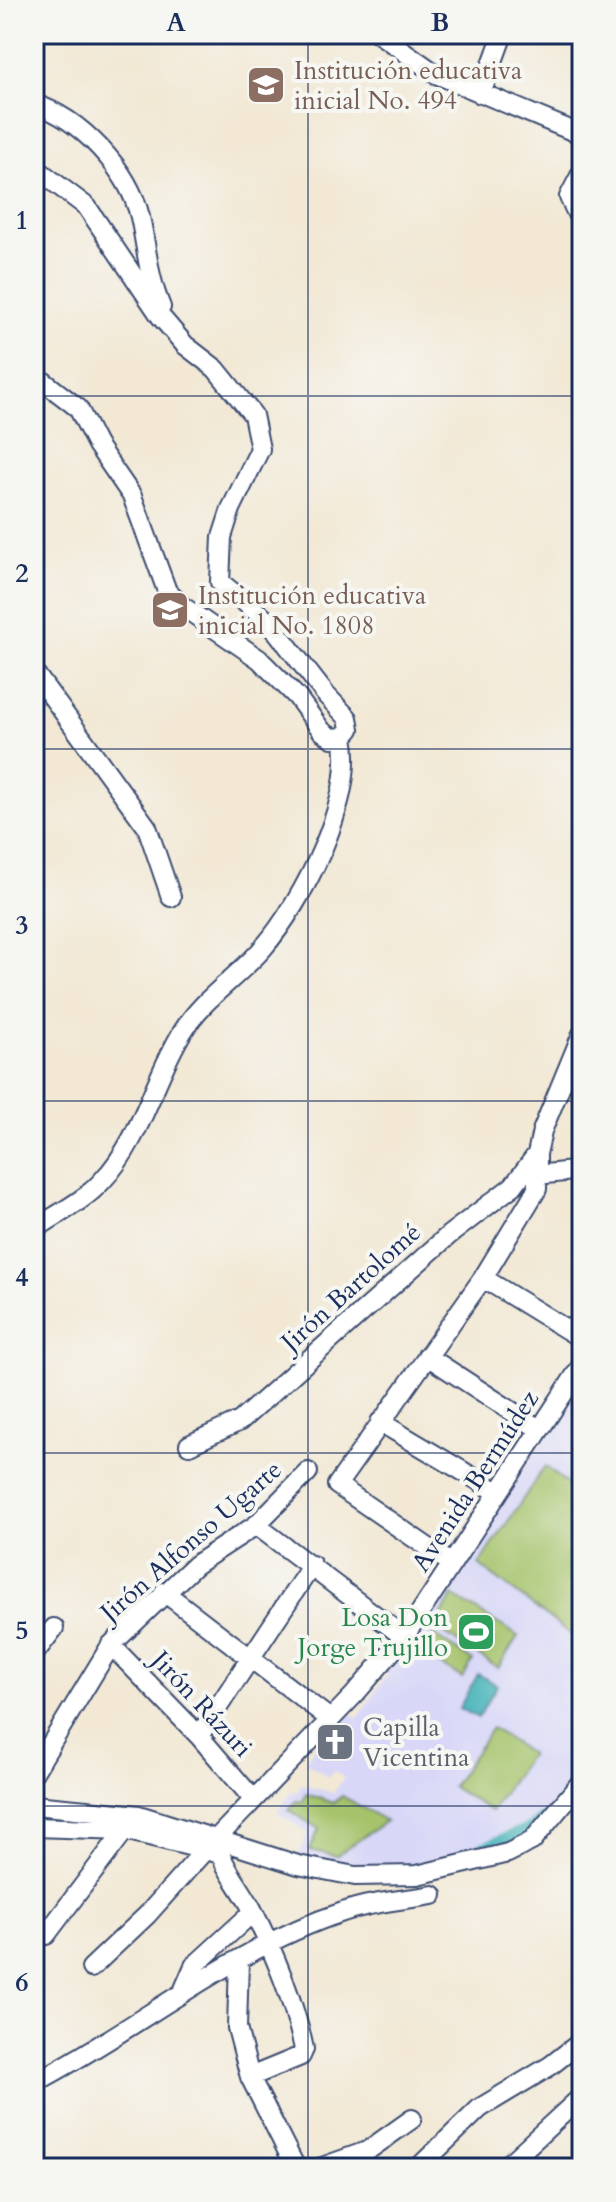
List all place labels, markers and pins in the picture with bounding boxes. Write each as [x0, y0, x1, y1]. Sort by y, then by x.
place label: Institución educativa inicial No. 494 [294, 53, 522, 118]
school or university icon: Institución educativa inicial No. 494 [245, 64, 287, 106]
place label: Institución educativa inicial No. 1808 [198, 578, 426, 643]
school or university icon: Institución educativa inicial No. 1808 [149, 589, 191, 631]
place label: Losa Don Jorge Trujillo [294, 1600, 448, 1665]
sports icon: Losa Don Jorge Trujillo [455, 1611, 497, 1653]
place label: Capilla Vicentina [363, 1710, 469, 1775]
church icon: Capilla Vicentina [314, 1721, 356, 1763]

